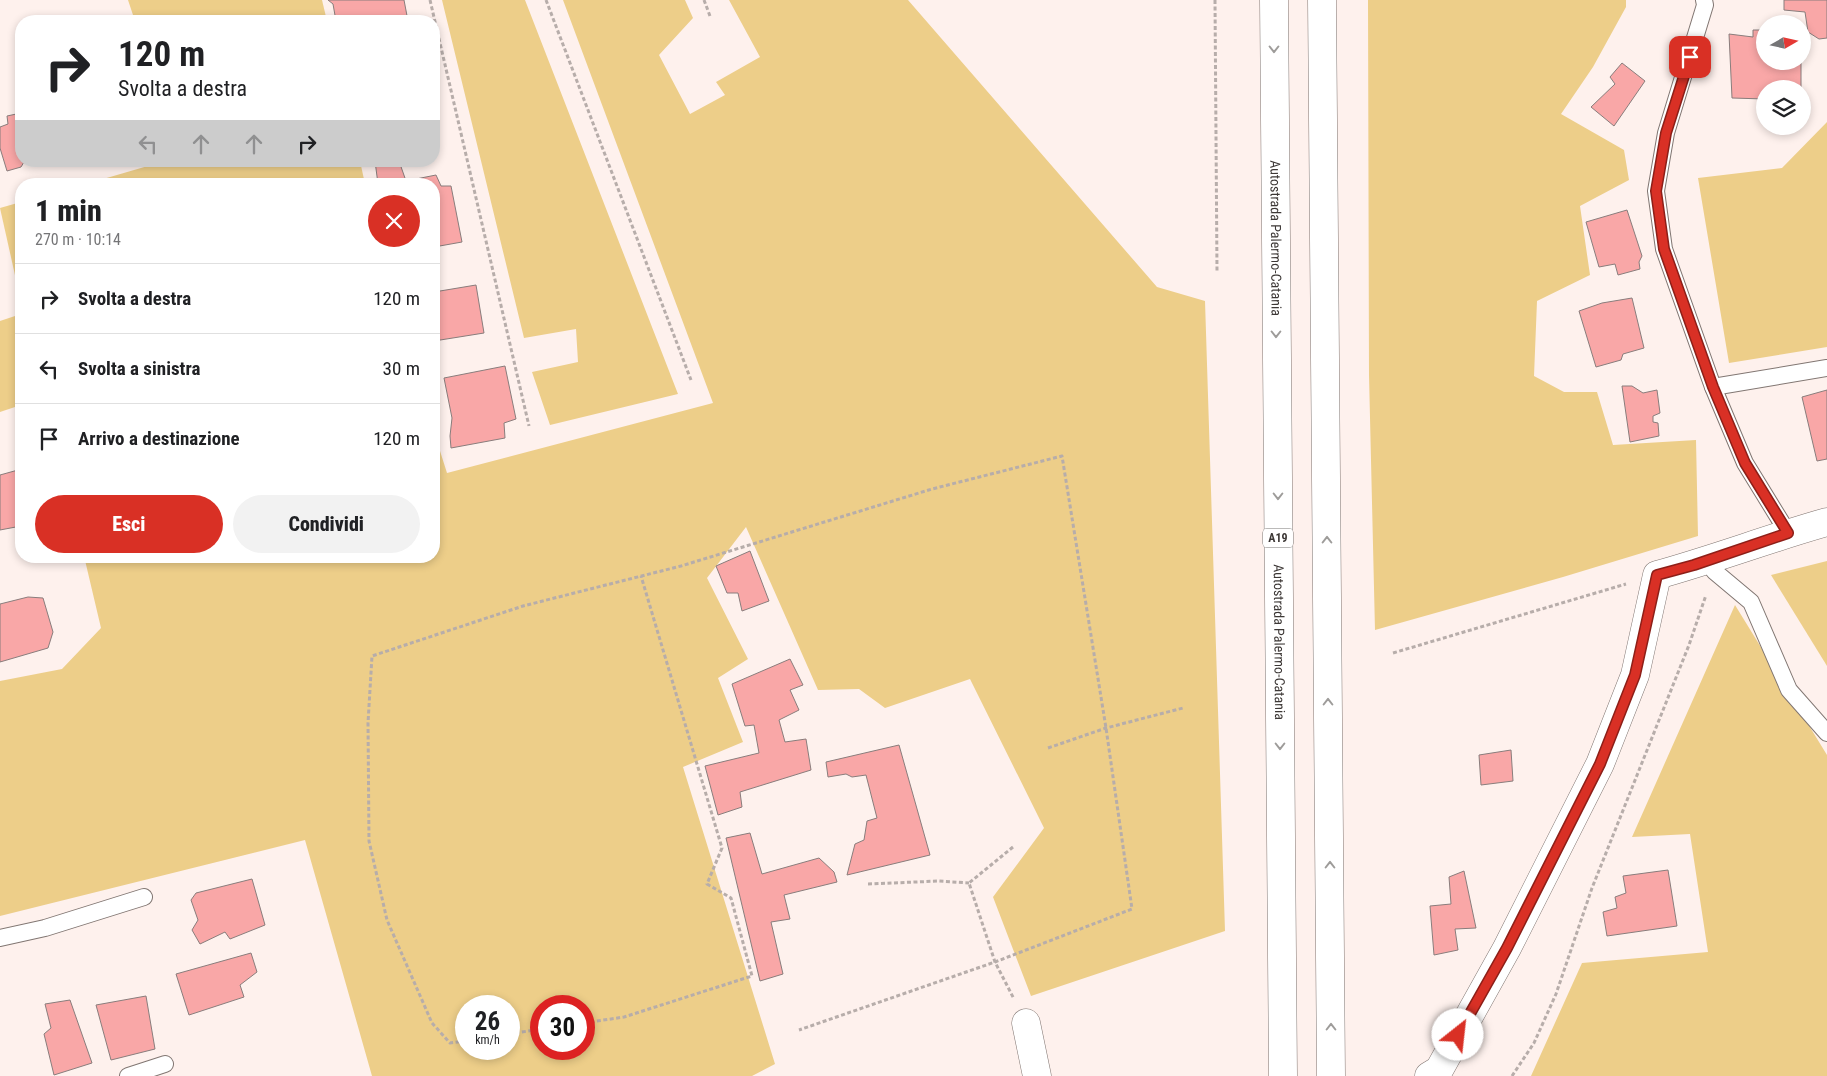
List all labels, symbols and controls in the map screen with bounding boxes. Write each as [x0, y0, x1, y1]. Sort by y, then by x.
north arrow [1756, 15, 1811, 70]
map controls [1756, 15, 1811, 135]
text: 120 m [118, 34, 205, 75]
icon: right [35, 35, 100, 100]
pin [1669, 36, 1711, 78]
icon: arrive [1676, 43, 1704, 71]
one-way arrow [1269, 45, 1279, 53]
text: Svolta a destra [118, 76, 247, 101]
button: layers [1756, 80, 1811, 135]
icon: left [134, 130, 162, 158]
icon: ahead [187, 130, 215, 158]
icon: ahead [240, 130, 268, 158]
icon: right [293, 130, 321, 158]
street label: Autostrada Palermo-Catania [1267, 160, 1285, 316]
text: 1 min [35, 193, 102, 228]
button: close [368, 195, 420, 247]
text: 270 m · 10:14 [35, 230, 121, 249]
icon: right [35, 285, 63, 313]
text: Svolta a destra [78, 287, 191, 310]
text: 120 m [373, 287, 420, 310]
one-way arrow [1271, 330, 1282, 338]
icon: left [35, 355, 63, 383]
text: Svolta a sinistra [78, 357, 200, 380]
text: 30 m [383, 357, 420, 380]
icon: arrive [35, 425, 63, 453]
text: Arrivo a destinazione [78, 427, 240, 450]
text: 120 m [373, 427, 420, 450]
one-way arrow [1273, 492, 1283, 500]
button: Esci [35, 495, 223, 553]
button: Condividi [233, 495, 420, 553]
road number: A19 [1263, 528, 1293, 548]
one-way arrow [1322, 536, 1332, 544]
street label: Autostrada Palermo-Catania [1271, 564, 1288, 720]
one-way arrow [1323, 698, 1333, 706]
one-way arrow [1275, 742, 1285, 750]
one-way arrow [1324, 861, 1335, 869]
speed limit sign: 30 [530, 995, 595, 1060]
text: 26 [475, 1007, 500, 1036]
position arrow [1431, 1008, 1483, 1060]
one-way arrow [1326, 1023, 1336, 1031]
text: km/h [475, 1033, 500, 1047]

